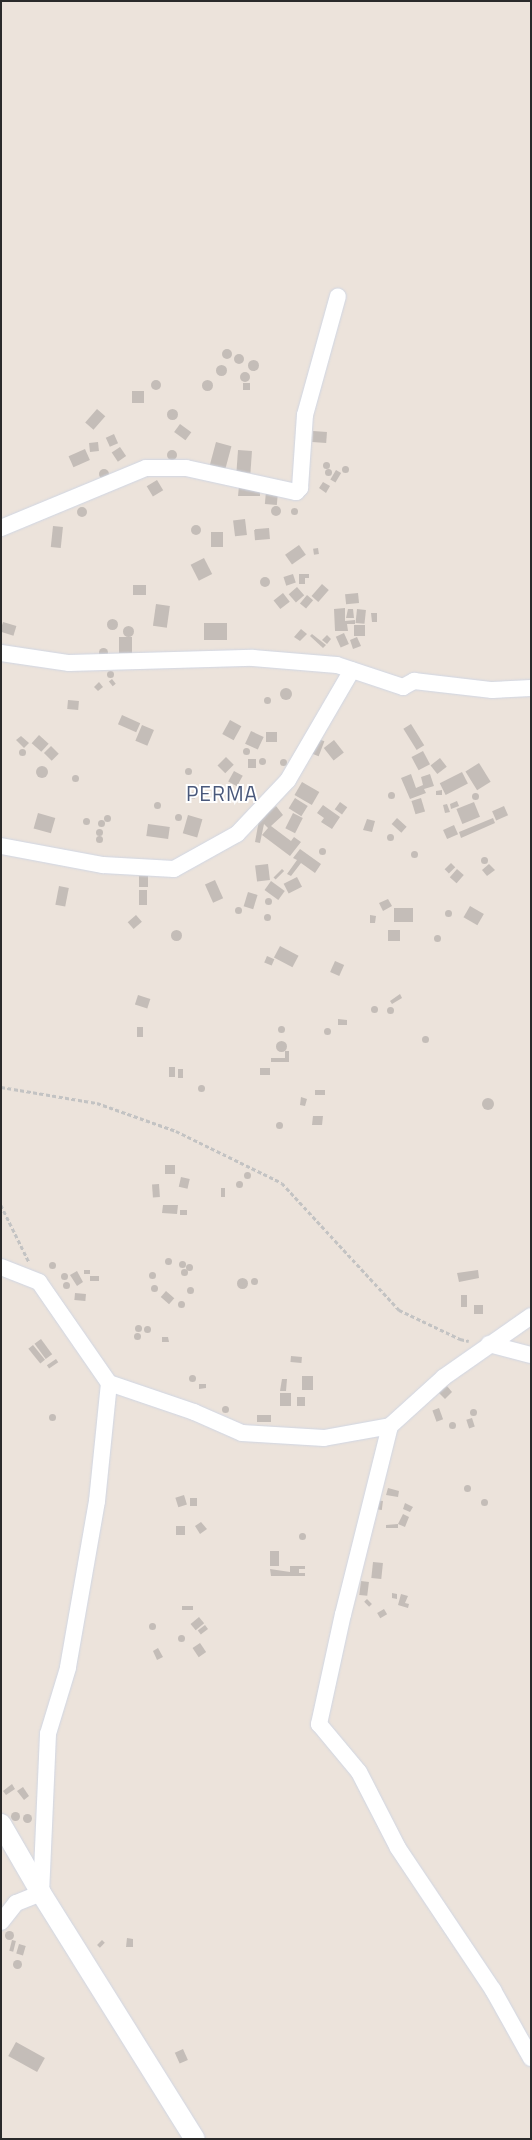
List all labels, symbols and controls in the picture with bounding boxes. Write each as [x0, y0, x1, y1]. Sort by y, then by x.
district label: PERMA [185, 780, 259, 806]

